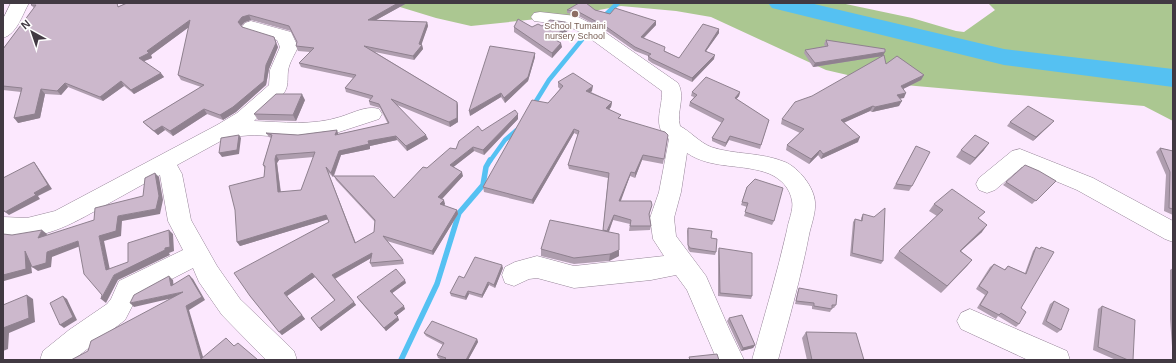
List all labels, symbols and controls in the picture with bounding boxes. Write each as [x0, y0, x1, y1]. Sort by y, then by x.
marker: School Tumaini nursery School [570, 9, 580, 19]
north arrow [12, 12, 52, 52]
text: N [19, 17, 33, 31]
place label: School Tumaini nursery School [544, 21, 606, 41]

